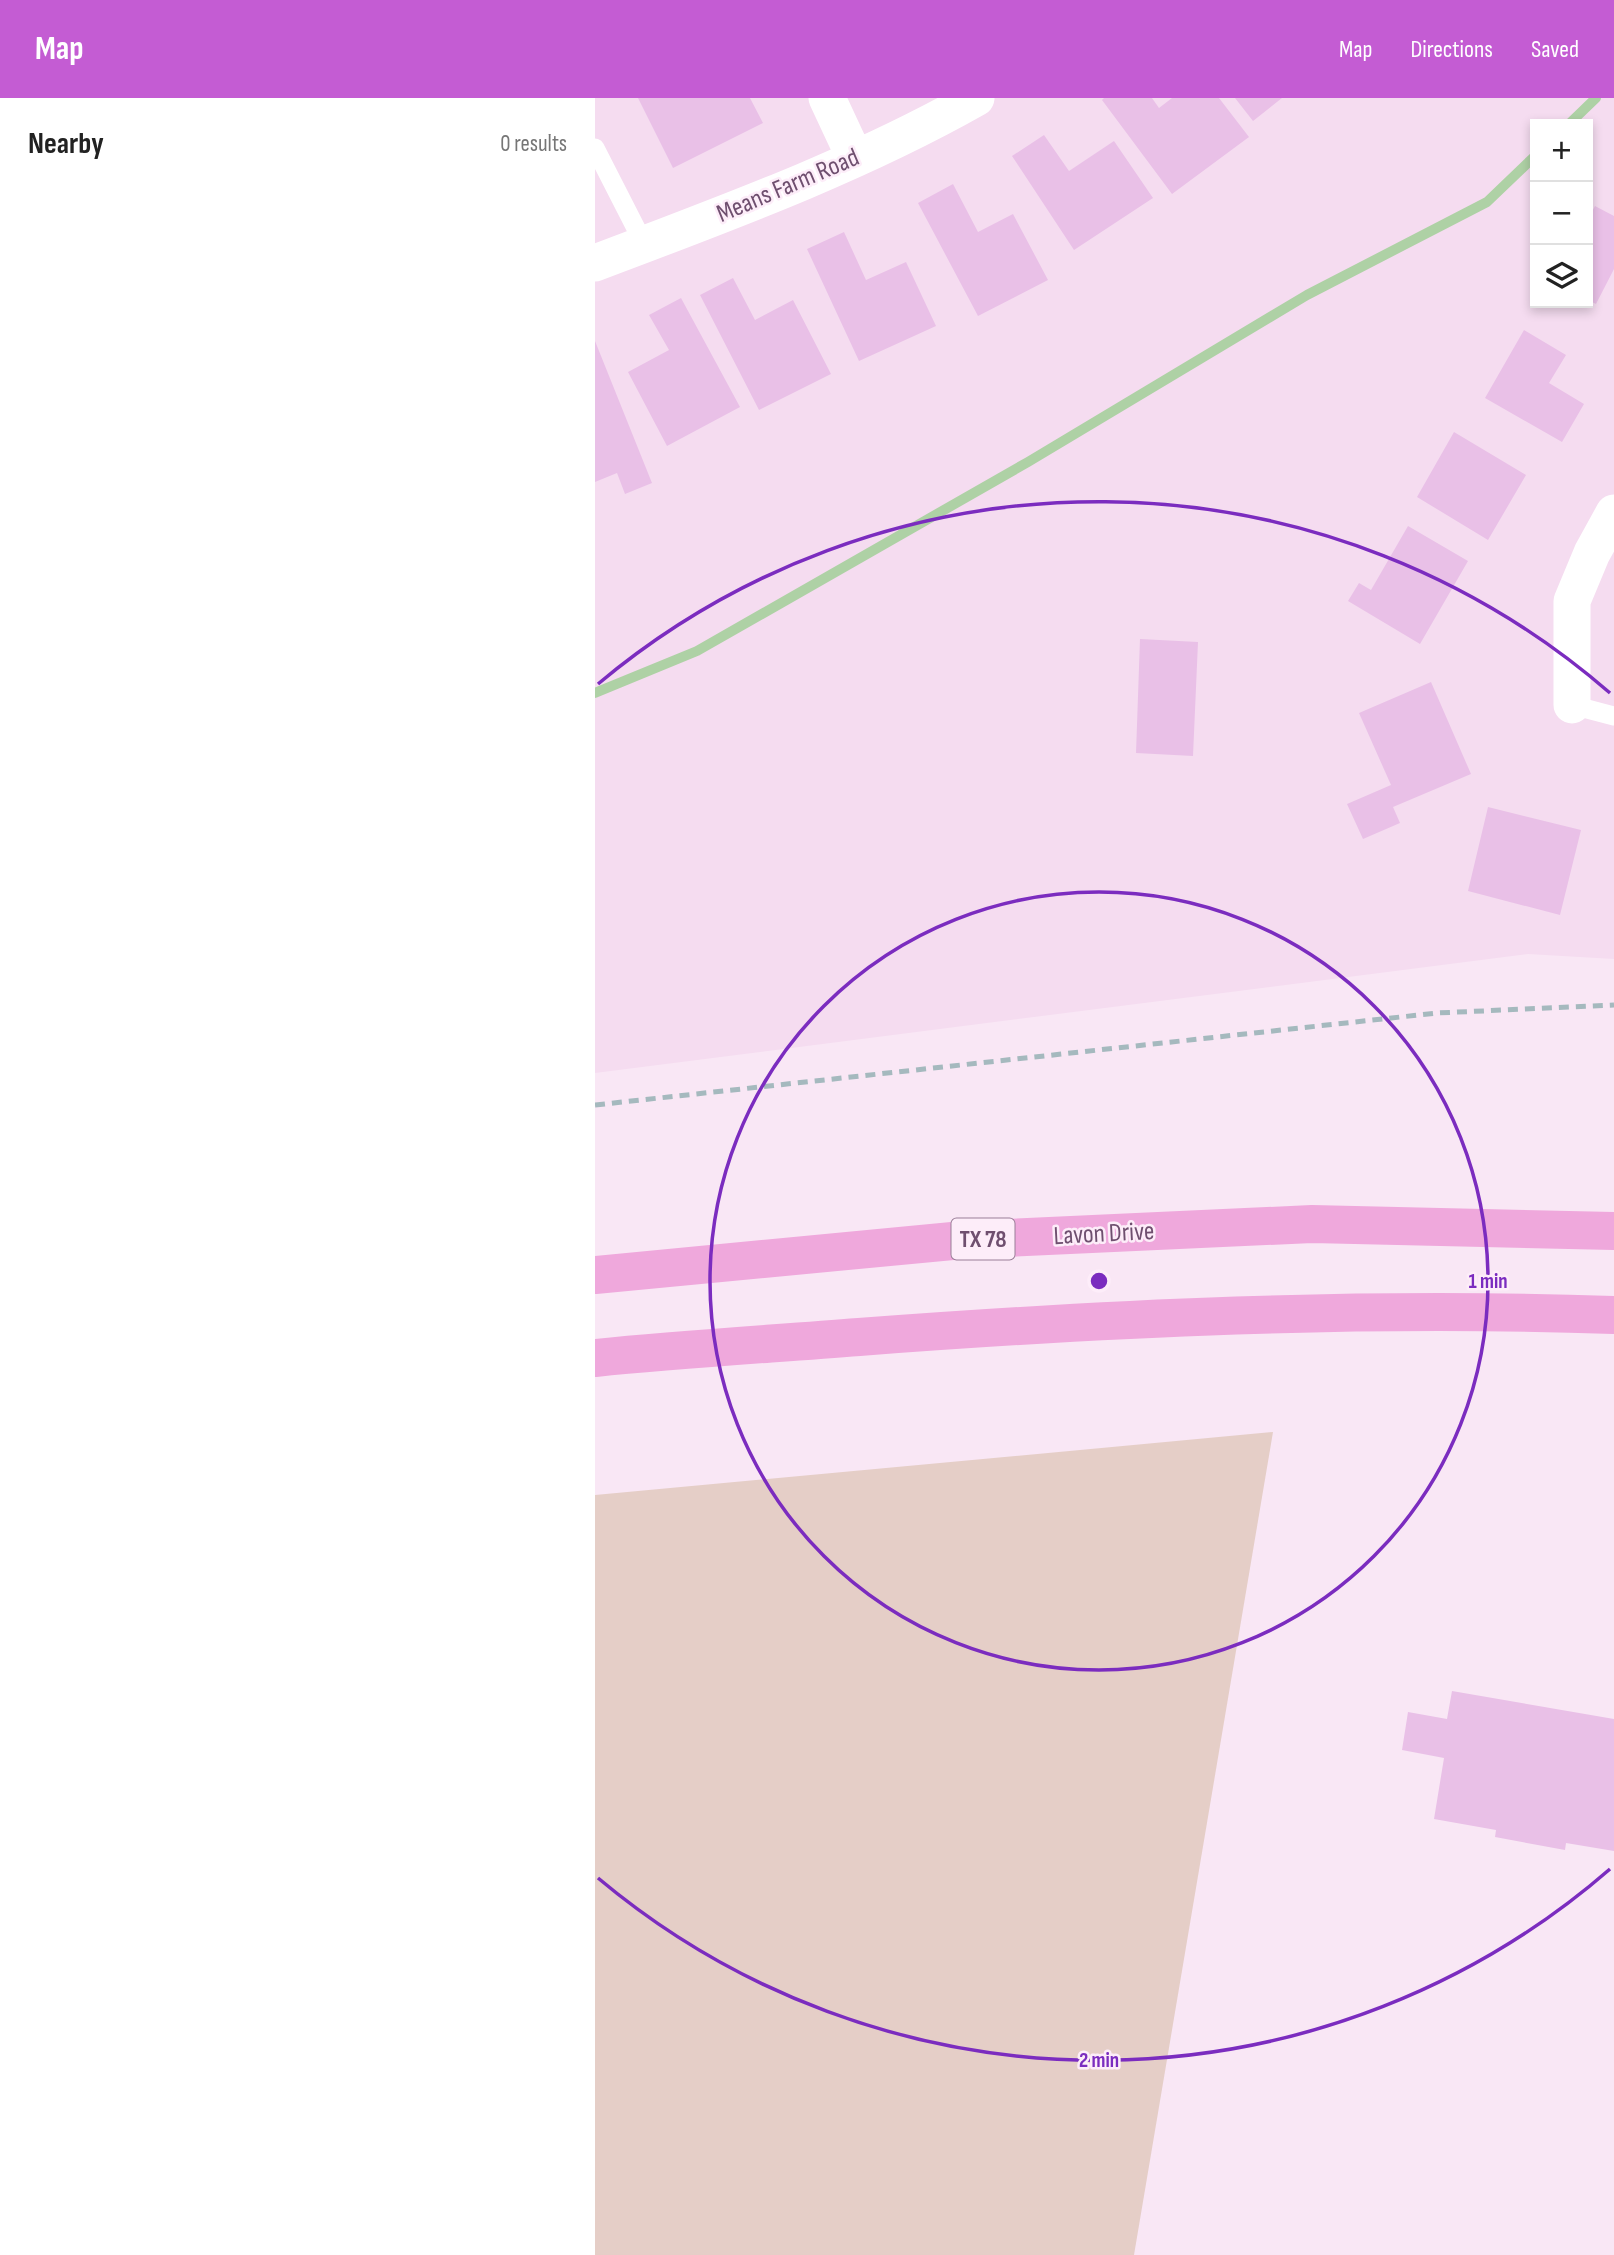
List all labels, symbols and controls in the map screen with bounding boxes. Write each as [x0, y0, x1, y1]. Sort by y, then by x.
text: Map [35, 29, 84, 69]
text: Map [1339, 35, 1372, 64]
text: Directions [1410, 35, 1493, 64]
text: Saved [1531, 35, 1579, 64]
map controls [1530, 119, 1593, 308]
button: + [1530, 119, 1593, 182]
text: Nearby [28, 126, 104, 162]
text: 0 results [500, 130, 567, 158]
street label: Means Farm Road [712, 142, 864, 230]
button: − [1530, 182, 1593, 245]
button: layers [1530, 245, 1593, 308]
street label: Lavon Drive [1053, 1216, 1155, 1252]
road number: TX 78 [951, 1218, 1015, 1260]
centre of rings [1087, 1269, 1111, 1293]
text: 1 min [1468, 1269, 1508, 1294]
text: 2 min [1079, 2048, 1119, 2073]

